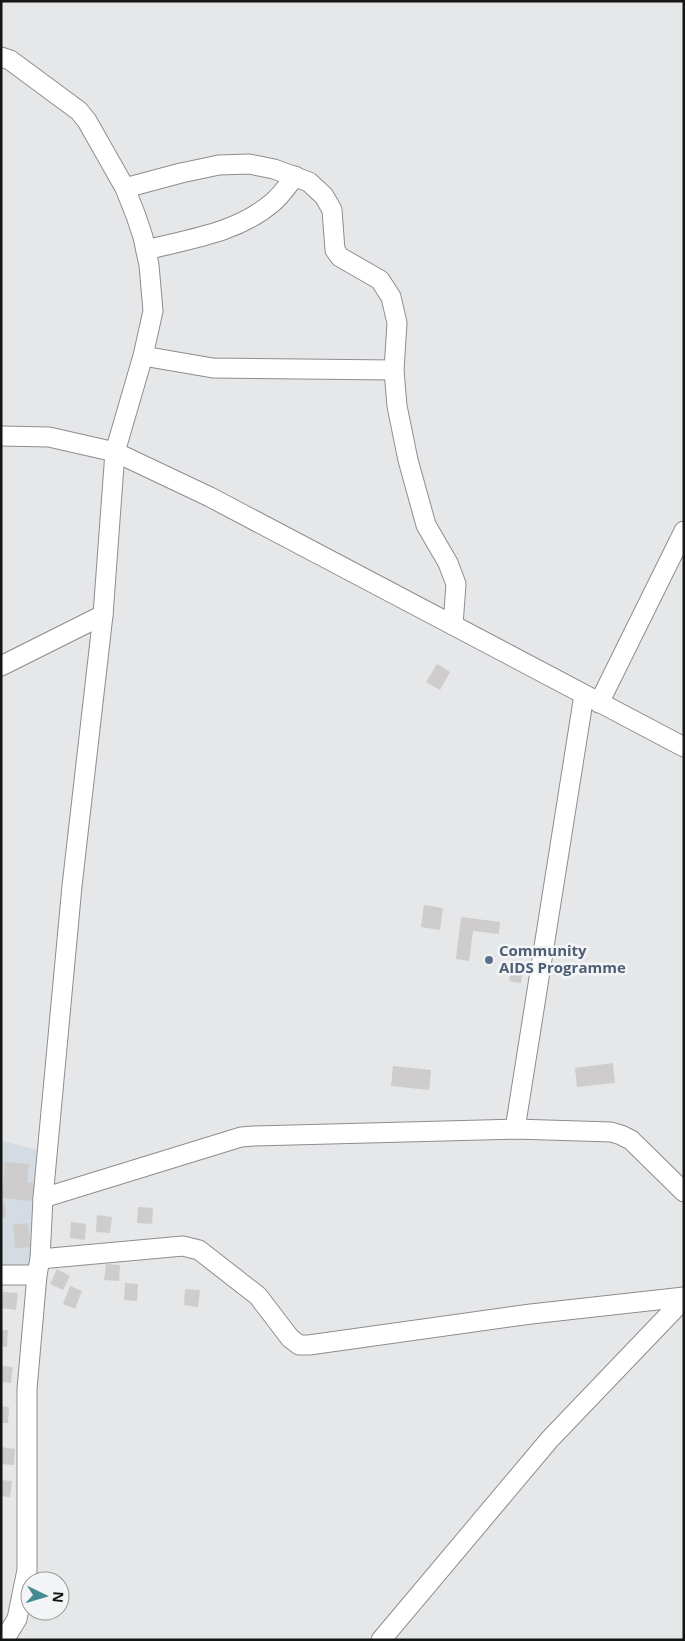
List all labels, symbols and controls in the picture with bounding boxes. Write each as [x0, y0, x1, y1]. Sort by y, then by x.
place label: Community AIDS Programme [499, 940, 626, 977]
marker: Community AIDS Programme [483, 954, 495, 966]
north arrow [20, 1571, 70, 1621]
text: N [48, 1591, 68, 1604]

